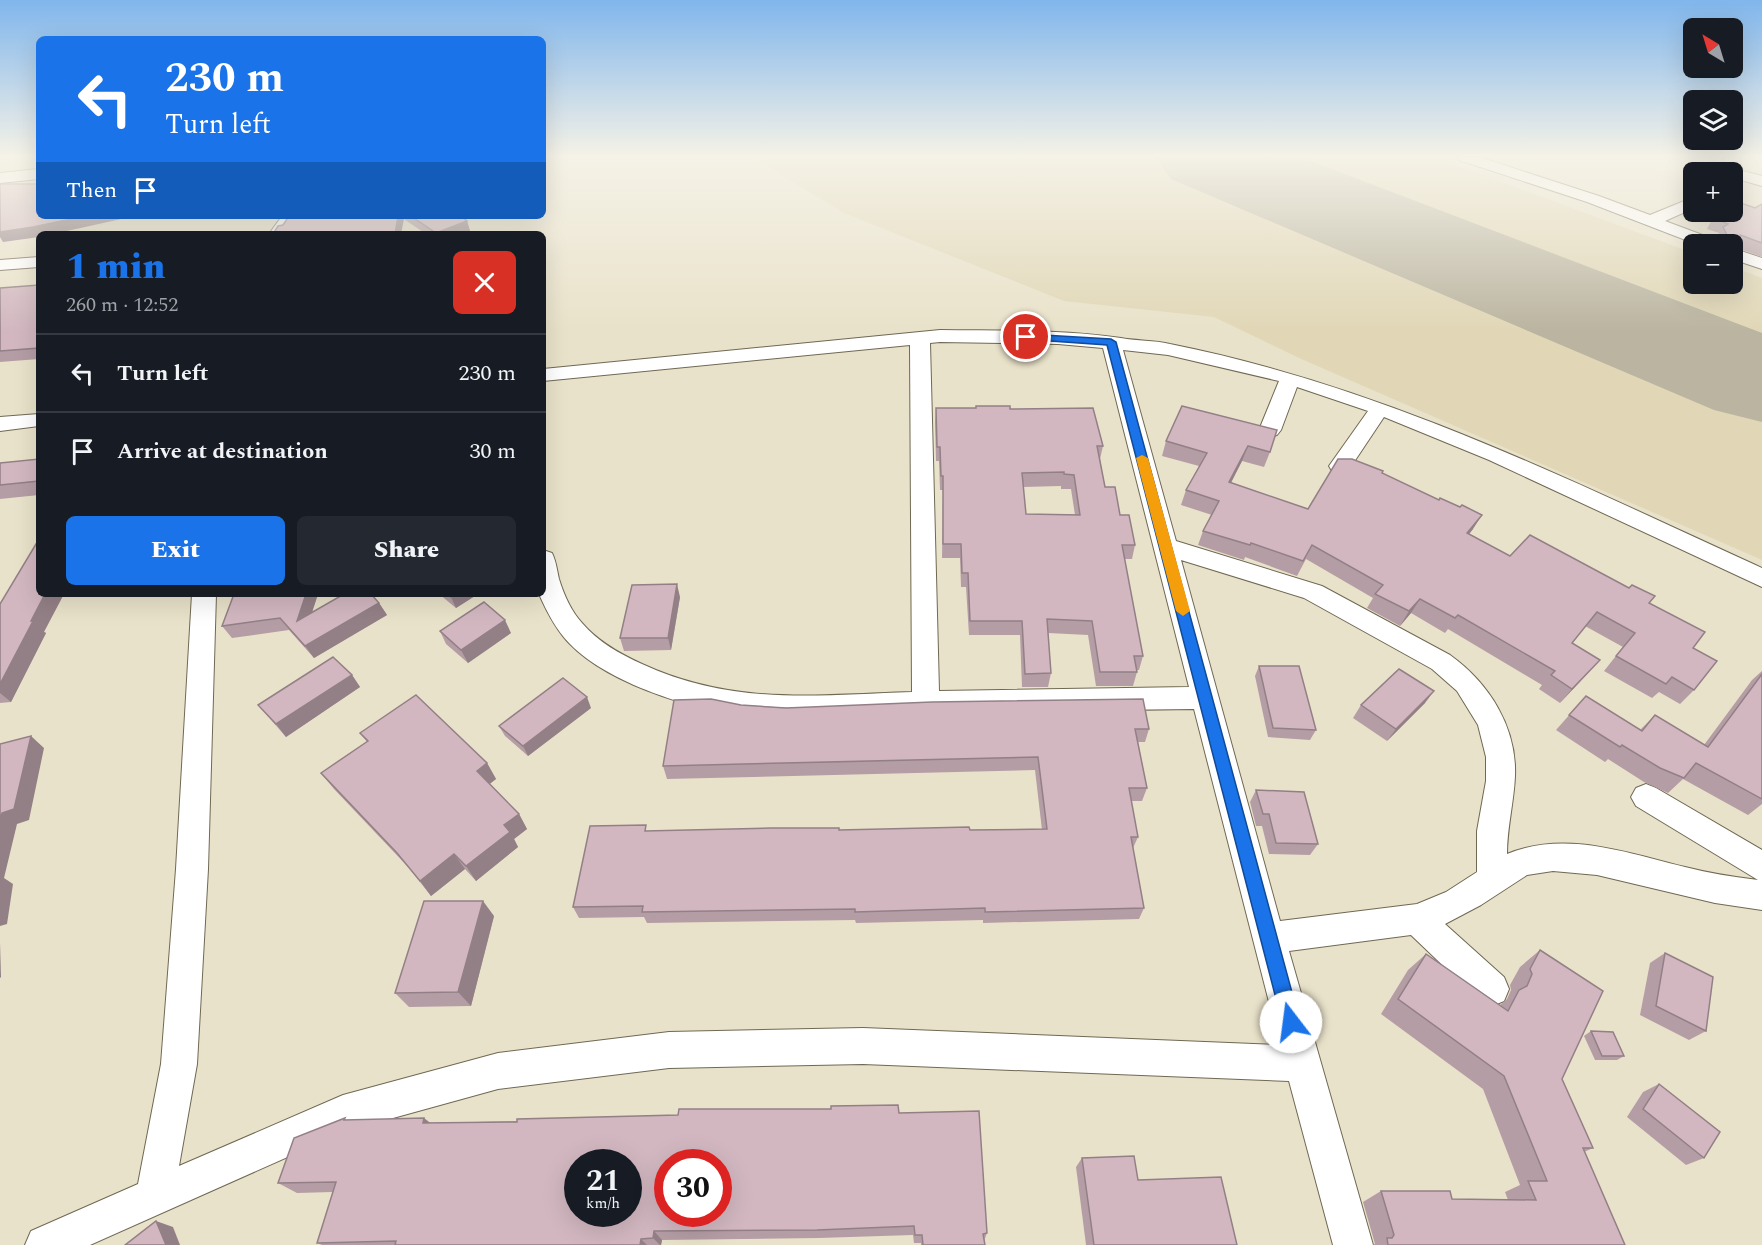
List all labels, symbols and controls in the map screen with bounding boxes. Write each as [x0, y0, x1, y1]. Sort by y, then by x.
north arrow [1683, 18, 1743, 78]
map controls [1683, 18, 1743, 294]
text: 230 m [165, 47, 284, 110]
icon: left [66, 60, 144, 138]
button: layers [1683, 90, 1743, 150]
text: Turn left [165, 104, 271, 146]
button: + [1683, 162, 1743, 222]
text: Then [66, 174, 117, 207]
icon: arrive [129, 174, 162, 207]
button: − [1683, 234, 1743, 294]
text: 1 min [66, 240, 166, 295]
button: close [453, 251, 516, 314]
text: 260 m · 12:52 [66, 290, 178, 320]
pin [1000, 311, 1051, 362]
icon: arrive [1009, 320, 1042, 353]
icon: left [66, 357, 99, 390]
text: Turn left [117, 357, 209, 390]
text: 230 m [459, 357, 516, 390]
icon: arrive [66, 435, 99, 468]
text: Arrive at destination [117, 435, 328, 468]
text: 30 m [470, 435, 516, 468]
button: Exit [66, 516, 285, 585]
button: Share [297, 516, 516, 585]
position arrow [1259, 990, 1323, 1054]
speed limit sign: 30 [654, 1149, 732, 1227]
text: 21 [586, 1158, 620, 1204]
text: km/h [586, 1192, 620, 1215]

